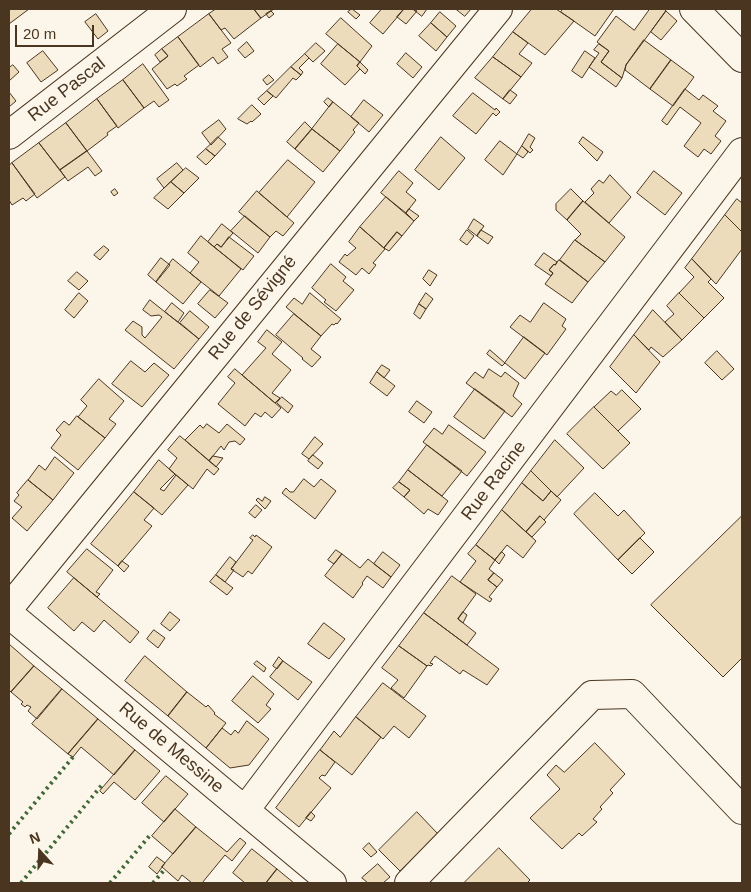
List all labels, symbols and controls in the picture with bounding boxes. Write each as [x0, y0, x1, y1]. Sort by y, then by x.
scale bar [18, 15, 96, 47]
text: 20 m [23, 25, 56, 42]
street label: Rue Pascal [24, 53, 110, 127]
street label: Rue de Sévigné [204, 251, 302, 365]
street label: Rue Racine [457, 437, 531, 525]
street label: Rue de Messine [114, 698, 228, 798]
north arrow [15, 827, 65, 877]
text: N [27, 829, 42, 847]

